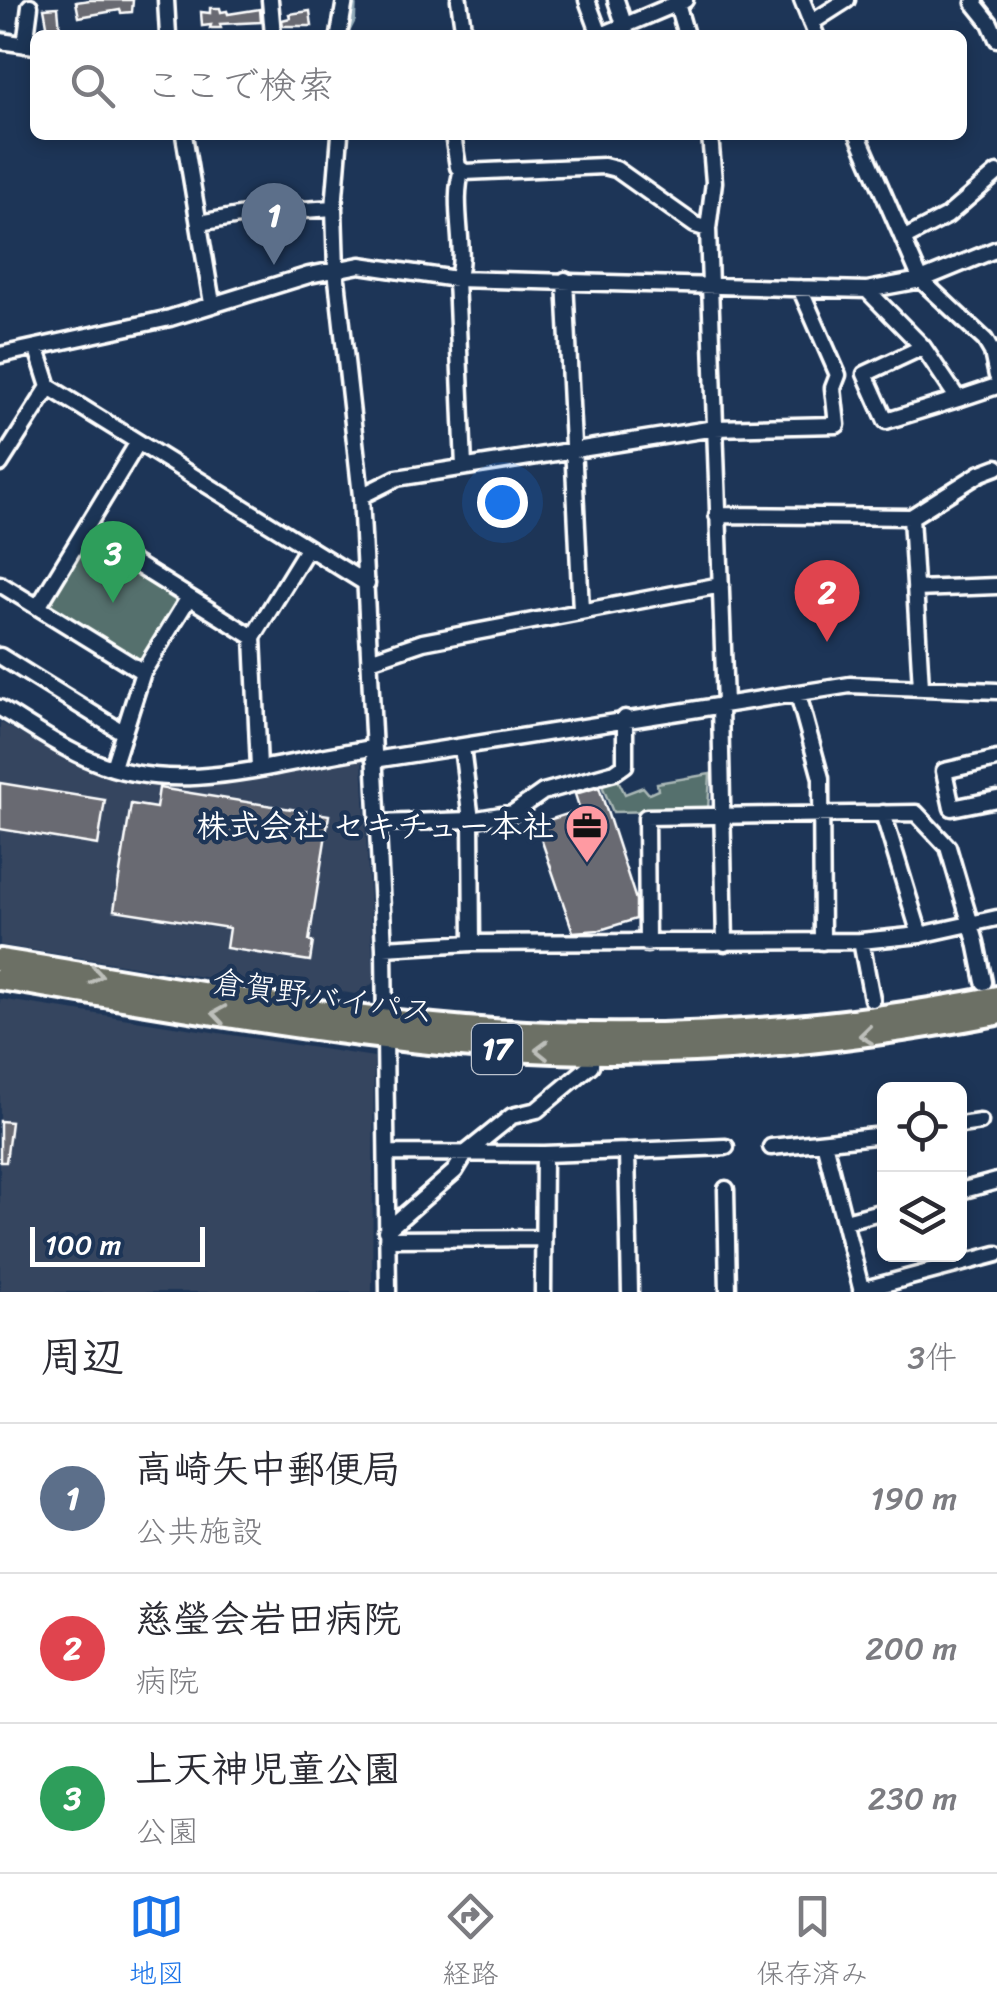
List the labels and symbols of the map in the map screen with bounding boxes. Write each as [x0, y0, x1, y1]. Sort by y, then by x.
pin: 1 [242, 182, 306, 265]
your location [477, 477, 528, 528]
pin: 3 [80, 520, 146, 603]
pin: 2 [794, 560, 860, 642]
place label: 株式会社 セキチュー本社 [196, 798, 554, 855]
office icon: 株式会社 セキチュー本社 [564, 803, 610, 864]
street label: 倉賀野バイパス [208, 953, 438, 1041]
one-way arrow [88, 964, 105, 985]
one-way arrow [211, 1004, 228, 1025]
road number: 17 [472, 1024, 522, 1074]
one-way arrow [858, 1024, 874, 1045]
one-way arrow [533, 1040, 549, 1061]
scale bar [30, 1222, 205, 1266]

